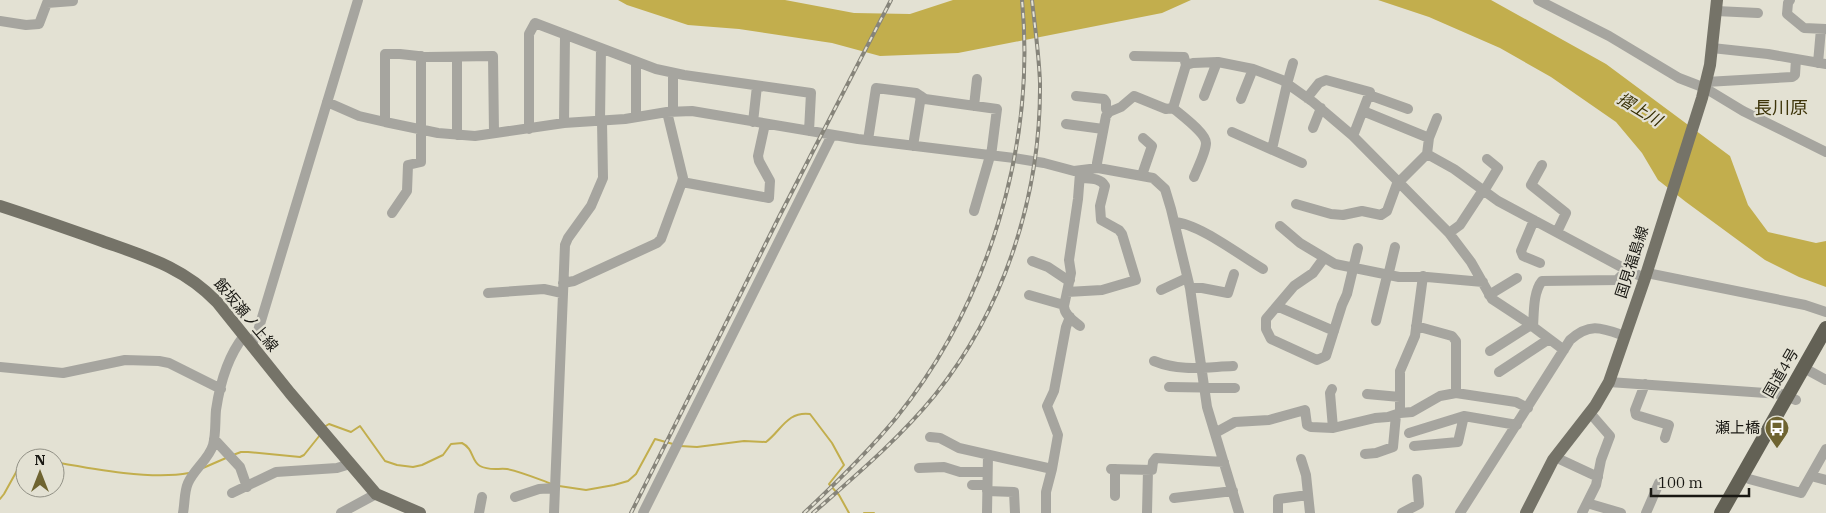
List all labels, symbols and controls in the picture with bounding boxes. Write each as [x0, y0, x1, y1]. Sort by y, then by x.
water label: 摺上川 [1614, 88, 1667, 131]
district label: 長川原 [1754, 96, 1808, 119]
street label: 国見福島線 [1611, 223, 1652, 300]
street label: 飯坂瀬ノ上線 [210, 274, 283, 355]
street label: 国道4号 [1759, 345, 1802, 401]
bus stop icon: 瀬上橋 [1764, 415, 1790, 449]
place label: 瀬上橋 [1715, 418, 1760, 437]
north arrow [15, 448, 65, 498]
text: N [34, 451, 46, 469]
scale bar [1651, 466, 1748, 498]
text: 100 m [1658, 473, 1703, 492]

